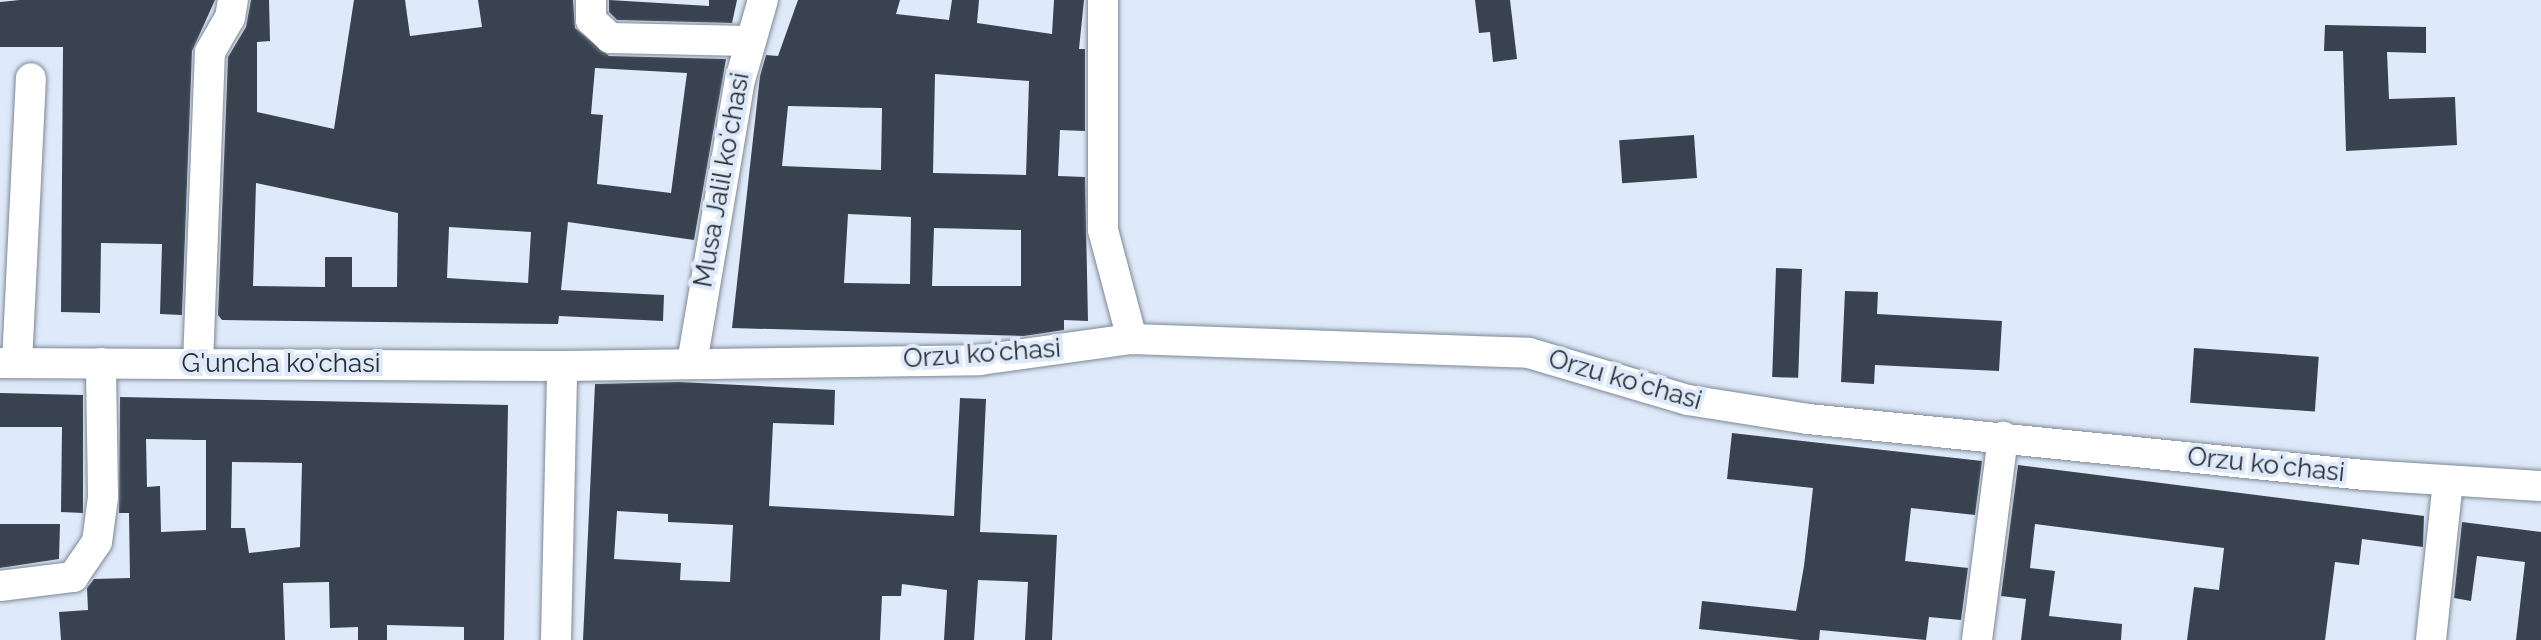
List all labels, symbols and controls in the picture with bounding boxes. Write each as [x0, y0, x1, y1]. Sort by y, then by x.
street label: Musa Jalil koʻchasi [688, 70, 756, 290]
street label: Orzu koʻchasi [902, 333, 1062, 375]
street label: Orzu koʻchasi [1545, 343, 1705, 417]
street label: G'uncha ko'chasi [182, 348, 380, 380]
street label: Orzu koʻchasi [2186, 441, 2346, 489]

